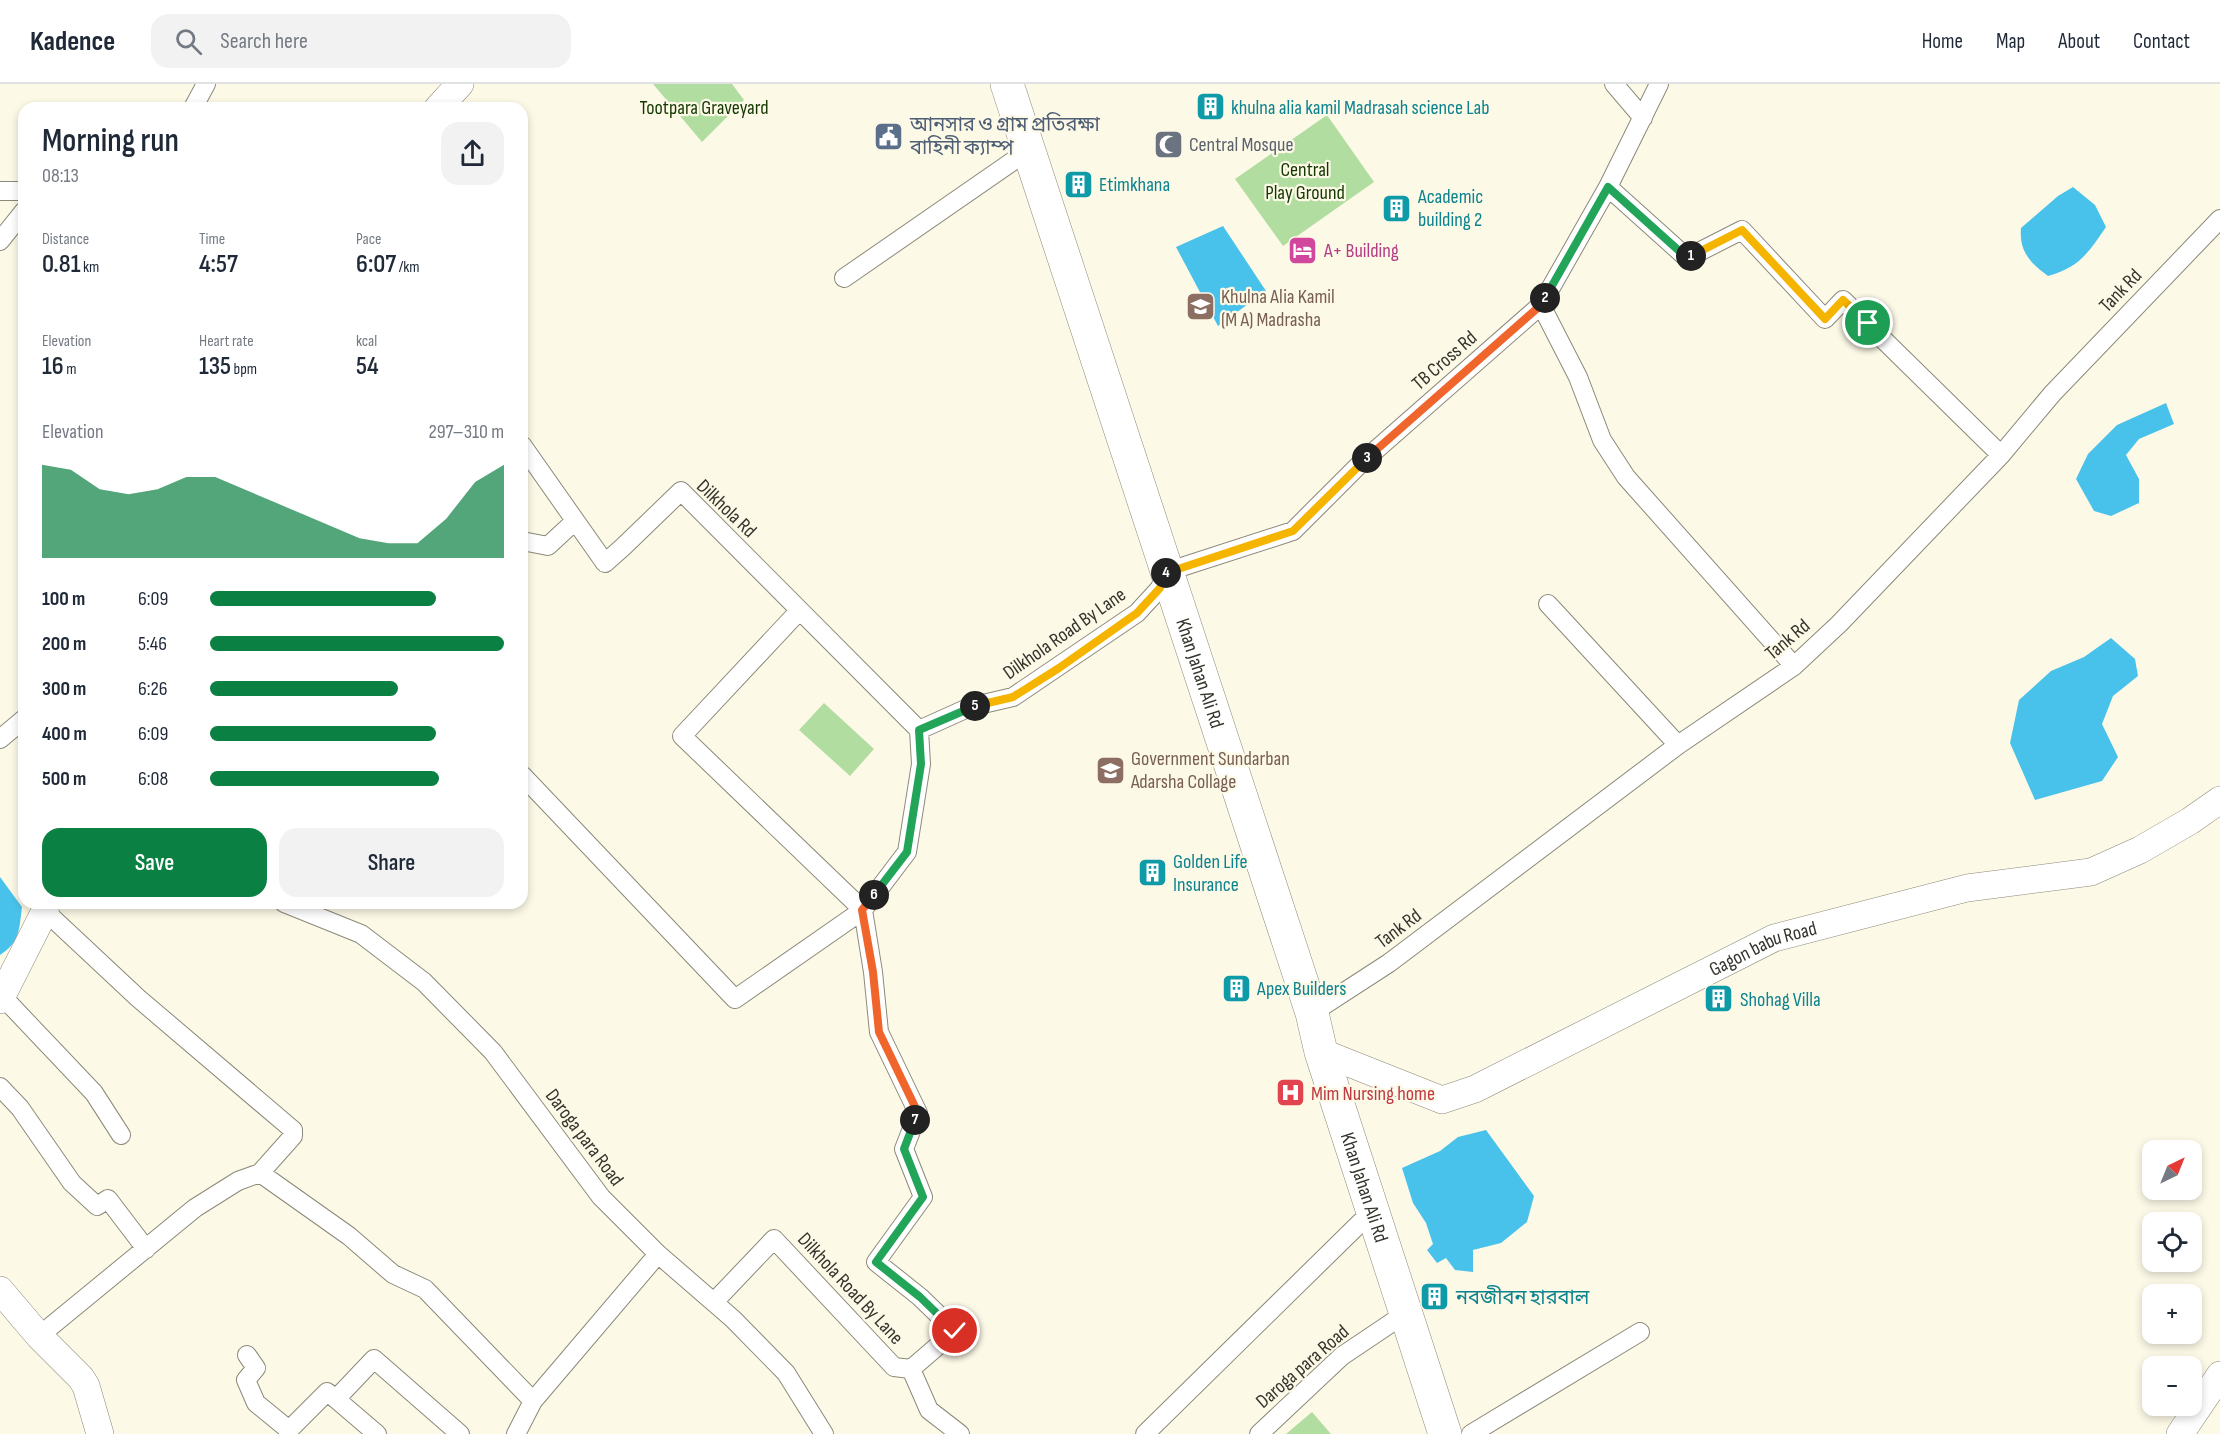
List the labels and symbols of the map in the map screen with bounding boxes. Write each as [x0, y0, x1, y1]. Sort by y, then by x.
building icon: khulna alia kamil Madrasah science Lab [1194, 91, 1226, 123]
park label: Tootpara Graveyard [639, 96, 769, 120]
place label: khulna alia kamil Madrasah science Lab [1231, 96, 1490, 120]
place label: আনসার ও গ্রাম প্রতিরক্ষা বাহিনী ক্যাম্প [909, 112, 1101, 160]
public building icon: আনসার ও গ্রাম প্রতিরক্ষা বাহিনী ক্যাম্প [873, 120, 905, 152]
mosque icon: Central Mosque [1152, 128, 1184, 160]
place label: Central Mosque [1189, 133, 1293, 157]
park label: Central Play Ground [1265, 158, 1345, 205]
building icon: Etimkhana [1062, 168, 1094, 200]
place label: Etimkhana [1099, 173, 1170, 197]
place label: Academic building 2 [1417, 185, 1483, 232]
building icon: Academic building 2 [1381, 192, 1413, 224]
hotel icon: A+ Building [1287, 234, 1319, 266]
place label: A+ Building [1323, 239, 1399, 263]
pin: 1 [1676, 241, 1706, 271]
street label: Tank Rd [2094, 264, 2147, 317]
pin: 2 [1530, 283, 1560, 313]
place label: Khulna Alia Kamil (M A) Madrasha [1221, 285, 1335, 332]
school or university icon: Khulna Alia Kamil (M A) Madrasha [1184, 291, 1216, 323]
pin [1842, 297, 1893, 348]
street label: TB Cross Rd [1407, 326, 1482, 395]
pin: 3 [1352, 443, 1382, 473]
street label: Dilkhola Rd [691, 474, 761, 543]
pin: 4 [1151, 558, 1181, 588]
street label: Dilkhola Road By Lane [999, 583, 1131, 685]
street label: Tank Rd [1760, 614, 1815, 665]
street label: Khan Jahan Ali Rd [1170, 615, 1229, 731]
pin: 5 [960, 691, 990, 721]
place label: Government Sundarban Adarsha Collage [1130, 747, 1290, 794]
school or university icon: Government Sundarban Adarsha Collage [1094, 754, 1126, 786]
place label: Golden Life Insurance [1173, 850, 1248, 897]
building icon: Golden Life Insurance [1136, 856, 1168, 888]
pin: 6 [859, 880, 889, 910]
street label: Tank Rd [1371, 904, 1426, 954]
street label: Gagon babu Road [1705, 916, 1819, 982]
building icon: Apex Builders [1220, 972, 1252, 1004]
place label: Apex Builders [1256, 977, 1346, 1001]
building icon: Shohag Villa [1703, 983, 1735, 1015]
place label: Shohag Villa [1740, 988, 1821, 1012]
hospital icon: Mim Nursing home [1274, 1077, 1306, 1109]
place label: Mim Nursing home [1311, 1082, 1435, 1106]
street label: Daroga para Road [540, 1084, 628, 1191]
pin: 7 [900, 1105, 930, 1135]
street label: Khan Jahan Ali Rd [1335, 1130, 1393, 1246]
north arrow [2142, 1140, 2202, 1200]
street label: Dilkhola Road By Lane [792, 1228, 908, 1350]
building icon: নবজীবন হারবাল [1419, 1281, 1451, 1313]
place label: নবজীবন হারবাল [1455, 1285, 1590, 1310]
pin [929, 1305, 980, 1356]
street label: Daroga para Road [1251, 1320, 1354, 1414]

